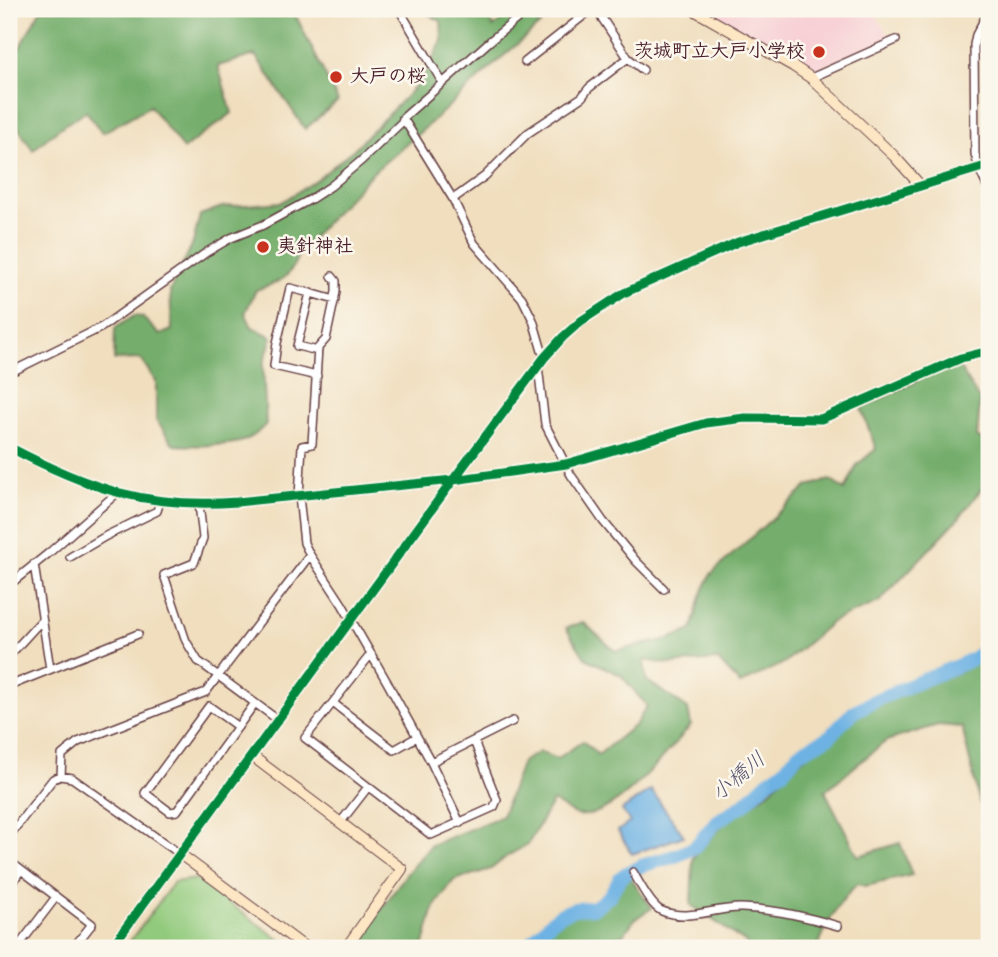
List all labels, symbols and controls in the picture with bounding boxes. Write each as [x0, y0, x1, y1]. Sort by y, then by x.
place label: 茨城町立大戸小学校 [634, 37, 805, 67]
marker: 茨城町立大戸小学校 [811, 44, 827, 60]
place label: 大戸の桜 [350, 62, 426, 92]
marker: 大戸の桜 [328, 69, 344, 85]
place label: 夷針神社 [277, 232, 353, 262]
marker: 夷針神社 [255, 239, 271, 255]
water label: 小橋川 [704, 744, 774, 810]

